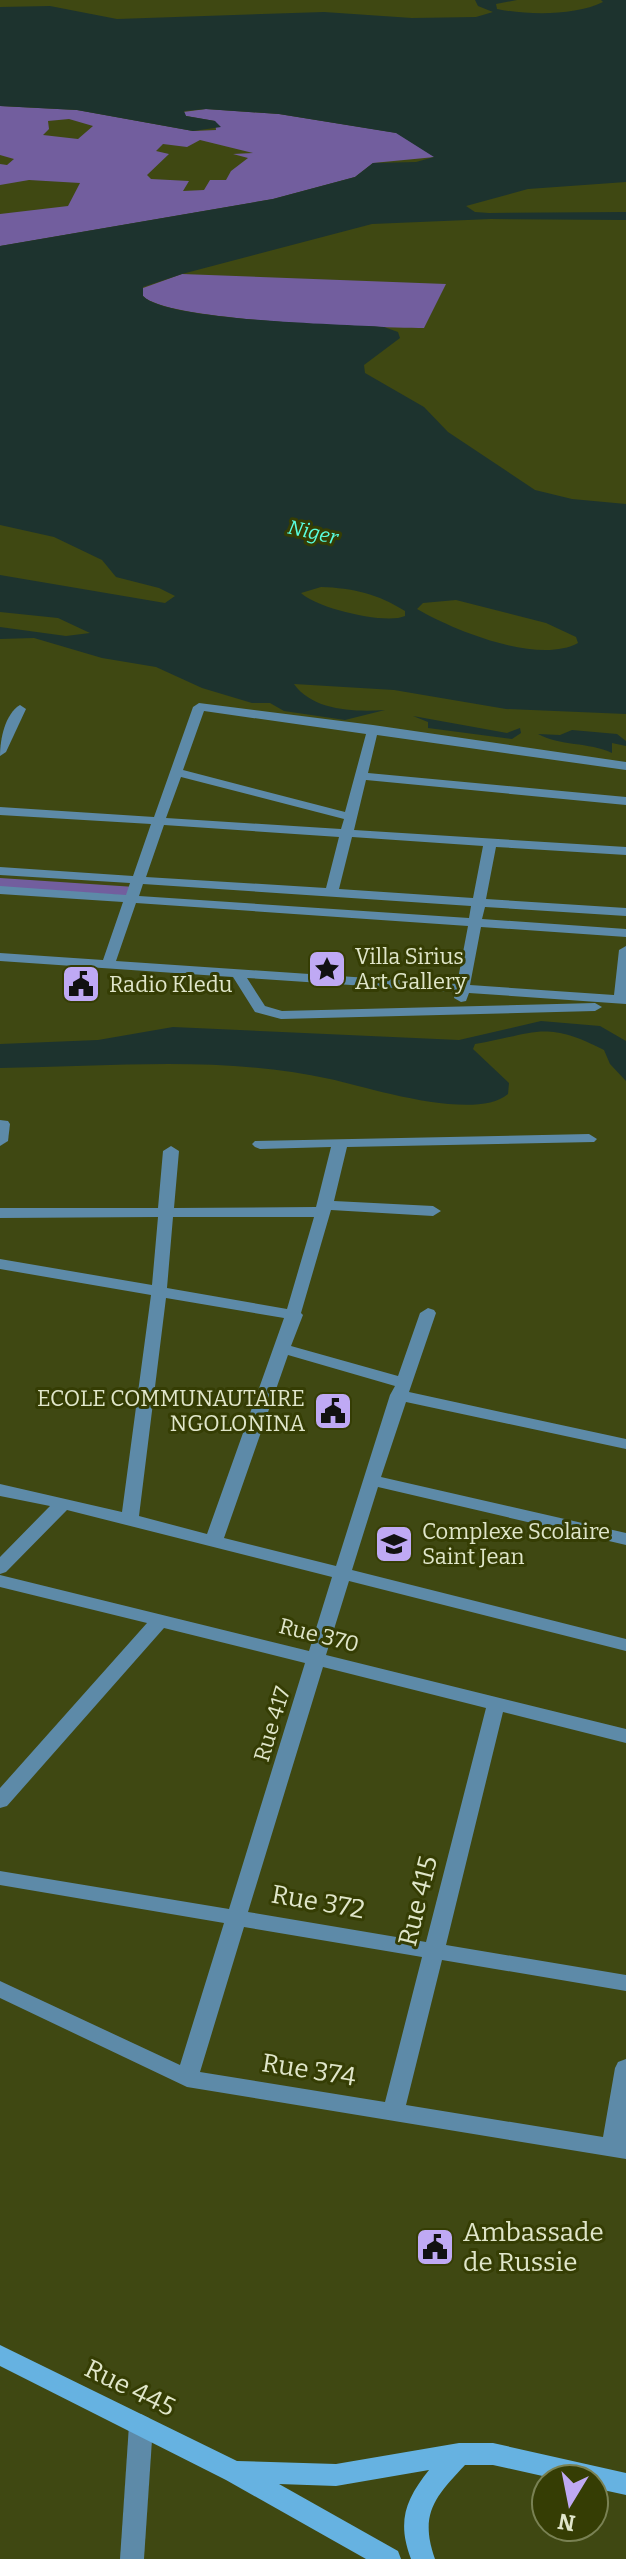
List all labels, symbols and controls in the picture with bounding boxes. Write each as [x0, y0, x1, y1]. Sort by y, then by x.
water label: Niger [286, 515, 341, 550]
place label: Villa Sirius Art Gallery [355, 943, 467, 995]
place icon: Villa Sirius Art Gallery [306, 948, 348, 990]
public building icon: Radio Kledu [60, 963, 102, 1005]
place label: Radio Kledu [109, 971, 233, 998]
place label: ECOLE COMMUNAUTAIRE NGOLONINA [37, 1385, 305, 1437]
public building icon: ECOLE COMMUNAUTAIRE NGOLONINA [312, 1390, 354, 1432]
place label: Complexe Scolaire Saint Jean [422, 1518, 610, 1570]
school or university icon: Complexe Scolaire Saint Jean [373, 1523, 415, 1565]
street label: Rue 370 [276, 1612, 362, 1658]
street label: Rue 417 [248, 1683, 296, 1765]
street label: Rue 415 [392, 1853, 444, 1949]
street label: Rue 372 [269, 1879, 367, 1925]
street label: Rue 374 [260, 2047, 358, 2093]
place label: Ambassade de Russie [463, 2217, 604, 2278]
public building icon: Ambassade de Russie [414, 2226, 456, 2268]
street label: Rue 445 [80, 2353, 180, 2423]
north arrow [530, 2463, 610, 2543]
text: N [556, 2507, 577, 2537]

